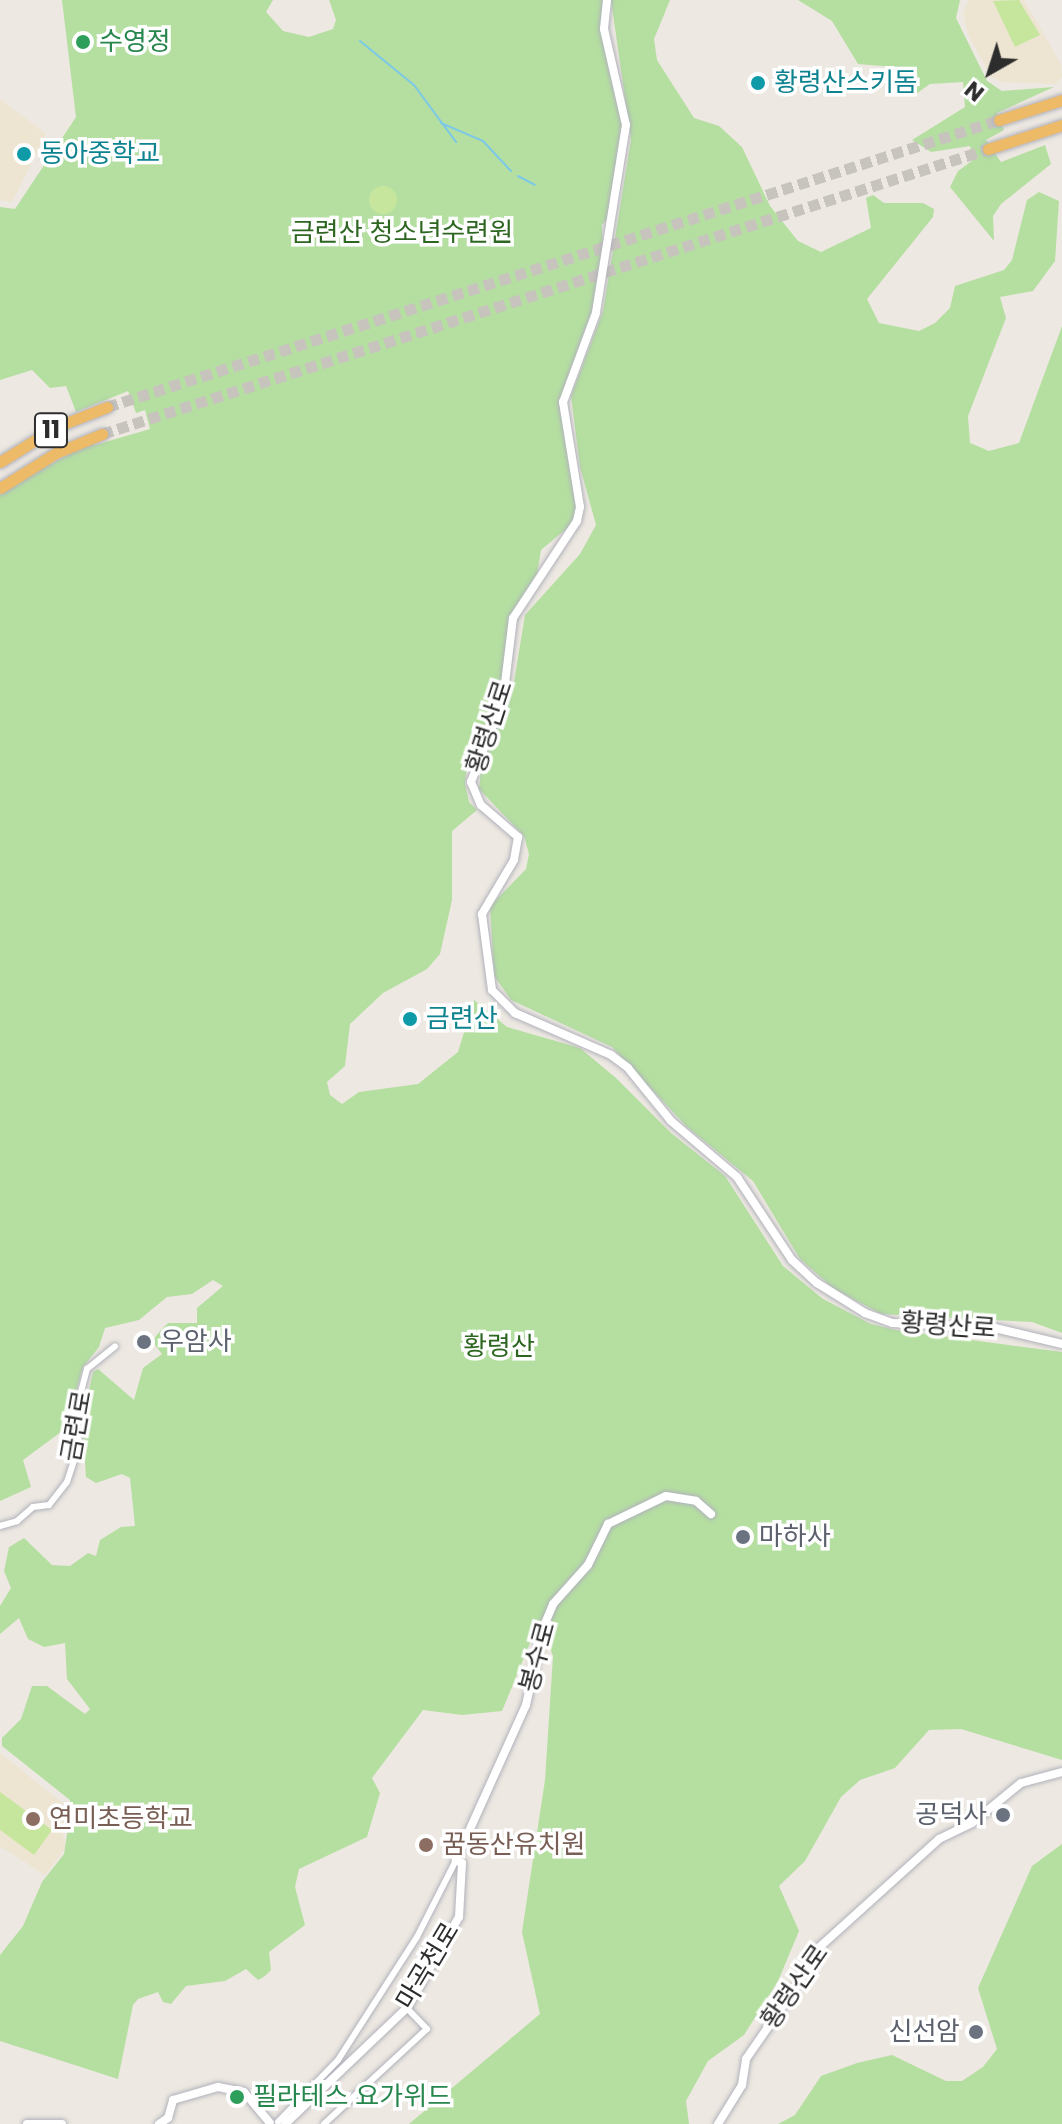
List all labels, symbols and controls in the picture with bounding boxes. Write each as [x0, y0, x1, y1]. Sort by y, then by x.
place label: 수영정 [99, 26, 171, 58]
north arrow [950, 32, 1030, 112]
marker: 수영정 [74, 33, 92, 51]
place label: 황령산스키돔 [774, 67, 918, 99]
marker: 황령산스키돔 [749, 74, 767, 92]
text: N [958, 74, 991, 108]
place label: 동아중학교 [40, 138, 160, 170]
marker: 동아중학교 [15, 145, 33, 163]
park label: 금련산 청소년수련원 [291, 217, 513, 249]
road number: 11 [33, 410, 69, 450]
street label: 황령산로 [460, 677, 520, 777]
place label: 금련산 [426, 1003, 498, 1035]
marker: 금련산 [401, 1010, 419, 1028]
street label: 황령산로 [899, 1307, 997, 1345]
place label: 우암사 [160, 1326, 232, 1358]
park label: 황령산 [463, 1331, 535, 1363]
marker: 우암사 [135, 1333, 153, 1351]
street label: 금련로 [55, 1388, 99, 1464]
place label: 마하사 [759, 1521, 831, 1553]
marker: 마하사 [734, 1528, 752, 1546]
street label: 봉수로 [514, 1618, 562, 1696]
place label: 공덕사 [915, 1799, 987, 1831]
place label: 연미초등학교 [49, 1803, 193, 1835]
marker: 공덕사 [994, 1806, 1012, 1824]
marker: 연미초등학교 [24, 1810, 42, 1828]
place label: 꿈동산유치원 [442, 1829, 586, 1861]
marker: 꿈동산유치원 [417, 1836, 435, 1854]
street label: 마곡천로 [390, 1917, 466, 2015]
street label: 황령산로 [755, 1939, 835, 2035]
place label: 신선암 [888, 2016, 960, 2048]
marker: 신선암 [967, 2023, 985, 2041]
place label: 필라테스 요가위드 [253, 2081, 451, 2113]
marker: 필라테스 요가위드 [228, 2088, 246, 2106]

